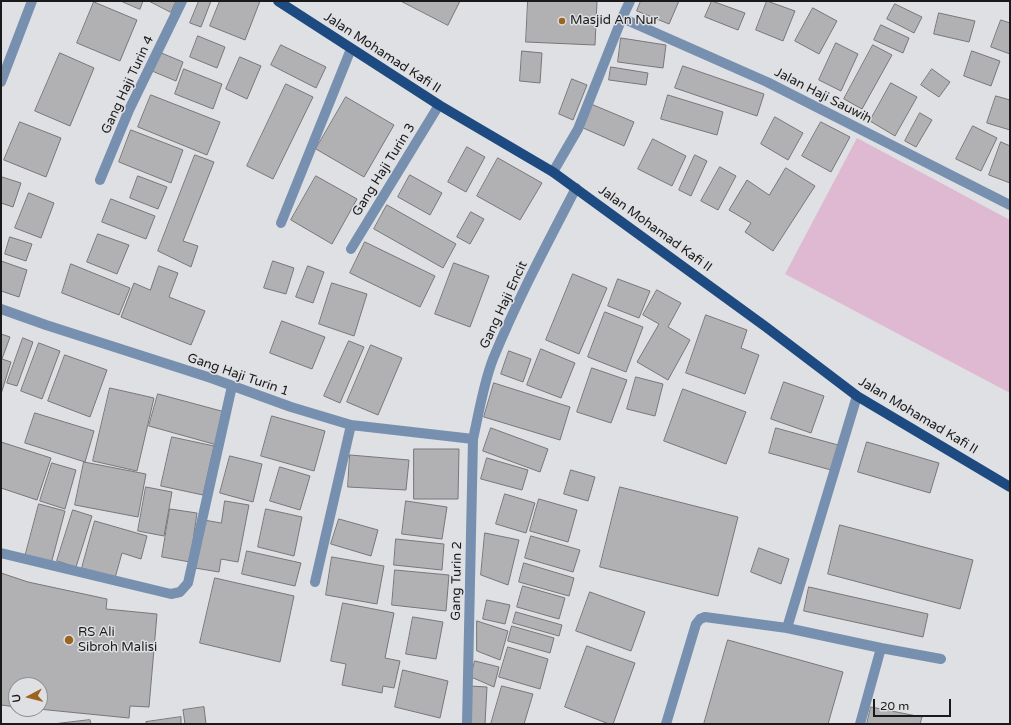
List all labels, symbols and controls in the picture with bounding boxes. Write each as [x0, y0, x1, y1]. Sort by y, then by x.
street label: Jalan Mohamad Kafi II [321, 9, 443, 97]
place label: Masjid An Nur [570, 13, 658, 29]
marker: Masjid An Nur [557, 16, 567, 26]
street label: Gang Haji Turin 4 [98, 33, 158, 137]
street label: Jalan Haji Sauwih [772, 65, 874, 127]
street label: Gang Haji Turin 3 [349, 121, 419, 219]
street label: Jalan Mohamad Kafi II [595, 183, 715, 275]
street label: Gang Haji Encit [477, 259, 531, 351]
street label: Gang Haji Turin 1 [185, 350, 291, 400]
street label: Jalan Mohamad Kafi II [856, 374, 980, 458]
street label: Gang Turin 2 [449, 541, 465, 621]
place label: RS Ali Sibroh Malisi [78, 625, 157, 656]
marker: RS Ali Sibroh Malisi [63, 634, 75, 646]
north arrow [8, 677, 48, 717]
scale bar [875, 691, 953, 717]
text: U [10, 693, 24, 703]
text: 20 m [880, 699, 909, 713]

